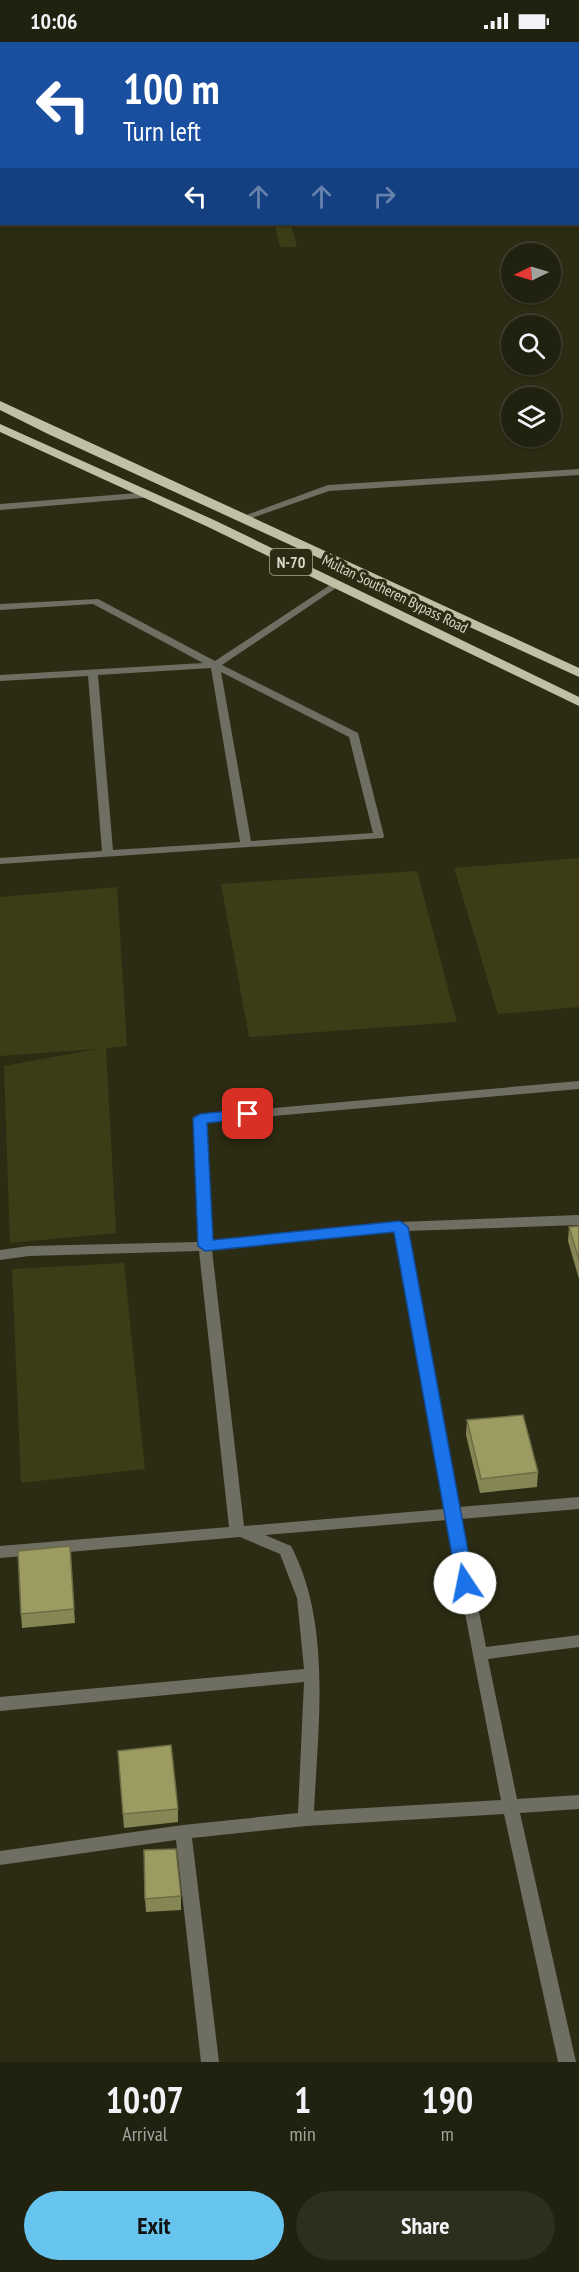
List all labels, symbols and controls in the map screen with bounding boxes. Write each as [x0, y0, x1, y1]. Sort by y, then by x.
text: 10:06 [30, 7, 78, 35]
text: 100 m [123, 61, 220, 116]
icon: left [24, 66, 102, 144]
text: Turn left [123, 114, 201, 148]
icon: left [179, 180, 212, 213]
icon: ahead [242, 180, 275, 213]
icon: ahead [305, 180, 338, 213]
icon: right [368, 180, 401, 213]
north arrow [501, 243, 561, 303]
map controls [501, 243, 561, 447]
button: search [501, 315, 561, 375]
button: layers [501, 387, 561, 447]
road number: N-70 [270, 549, 312, 575]
street label: Multan Southeren Bypass Road [319, 550, 471, 637]
pin [222, 1088, 273, 1139]
icon: arrive [231, 1097, 264, 1130]
position arrow [433, 1551, 497, 1615]
text: 10:07 [106, 2076, 184, 2123]
text: 1 [294, 2076, 311, 2123]
text: 190 [422, 2076, 473, 2123]
text: Arrival [122, 2121, 167, 2147]
text: min [290, 2121, 316, 2147]
text: m [441, 2121, 454, 2147]
button: Exit [24, 2191, 284, 2260]
button: Share [296, 2191, 555, 2260]

